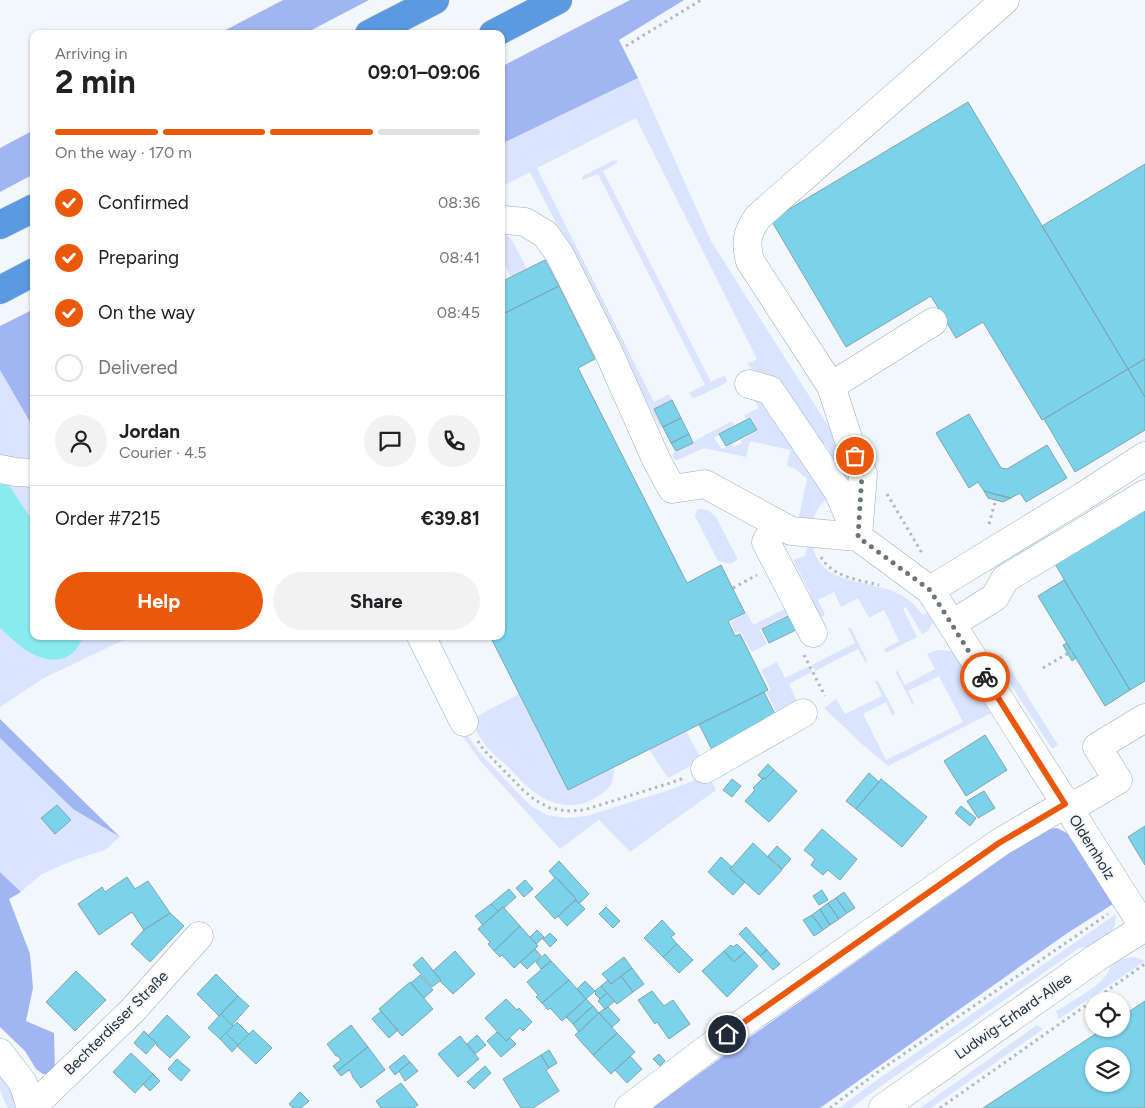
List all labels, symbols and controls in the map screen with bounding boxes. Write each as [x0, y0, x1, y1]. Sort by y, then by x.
text: Arriving in [55, 44, 127, 63]
text: 09:01–09:06 [368, 61, 480, 84]
text: 2 min [55, 63, 136, 101]
text: On the way · 170 m [55, 143, 192, 162]
icon: check [55, 189, 83, 217]
text: Confirmed [98, 191, 189, 214]
text: 08:36 [438, 193, 480, 212]
icon: check [55, 244, 83, 272]
text: Preparing [98, 246, 179, 269]
text: 08:41 [439, 248, 480, 267]
icon: check [55, 299, 83, 327]
text: On the way [98, 301, 195, 324]
text: 08:45 [437, 303, 480, 322]
text: Delivered [98, 356, 178, 379]
button: person [55, 415, 107, 467]
button: chat [364, 415, 416, 467]
button: phone [428, 415, 480, 467]
text: Jordan [119, 420, 180, 443]
pin [834, 435, 876, 477]
icon: bag [841, 442, 869, 470]
text: Courier · 4.5 [119, 443, 206, 462]
text: Order #7215 [55, 507, 160, 530]
text: €39.81 [421, 507, 480, 530]
button: Help [55, 572, 263, 630]
button: Share [273, 572, 480, 630]
courier [960, 652, 1010, 702]
icon: bike [971, 663, 999, 691]
street label: Oldernholz [1065, 811, 1119, 883]
street label: Bechterdisser Straße [60, 967, 172, 1079]
street label: Ludwig-Erhard-Allee [951, 969, 1075, 1063]
map controls [1085, 992, 1130, 1092]
button: locate [1085, 992, 1130, 1037]
pin [706, 1013, 748, 1055]
icon: home [713, 1020, 741, 1048]
button: layers [1085, 1047, 1130, 1092]

